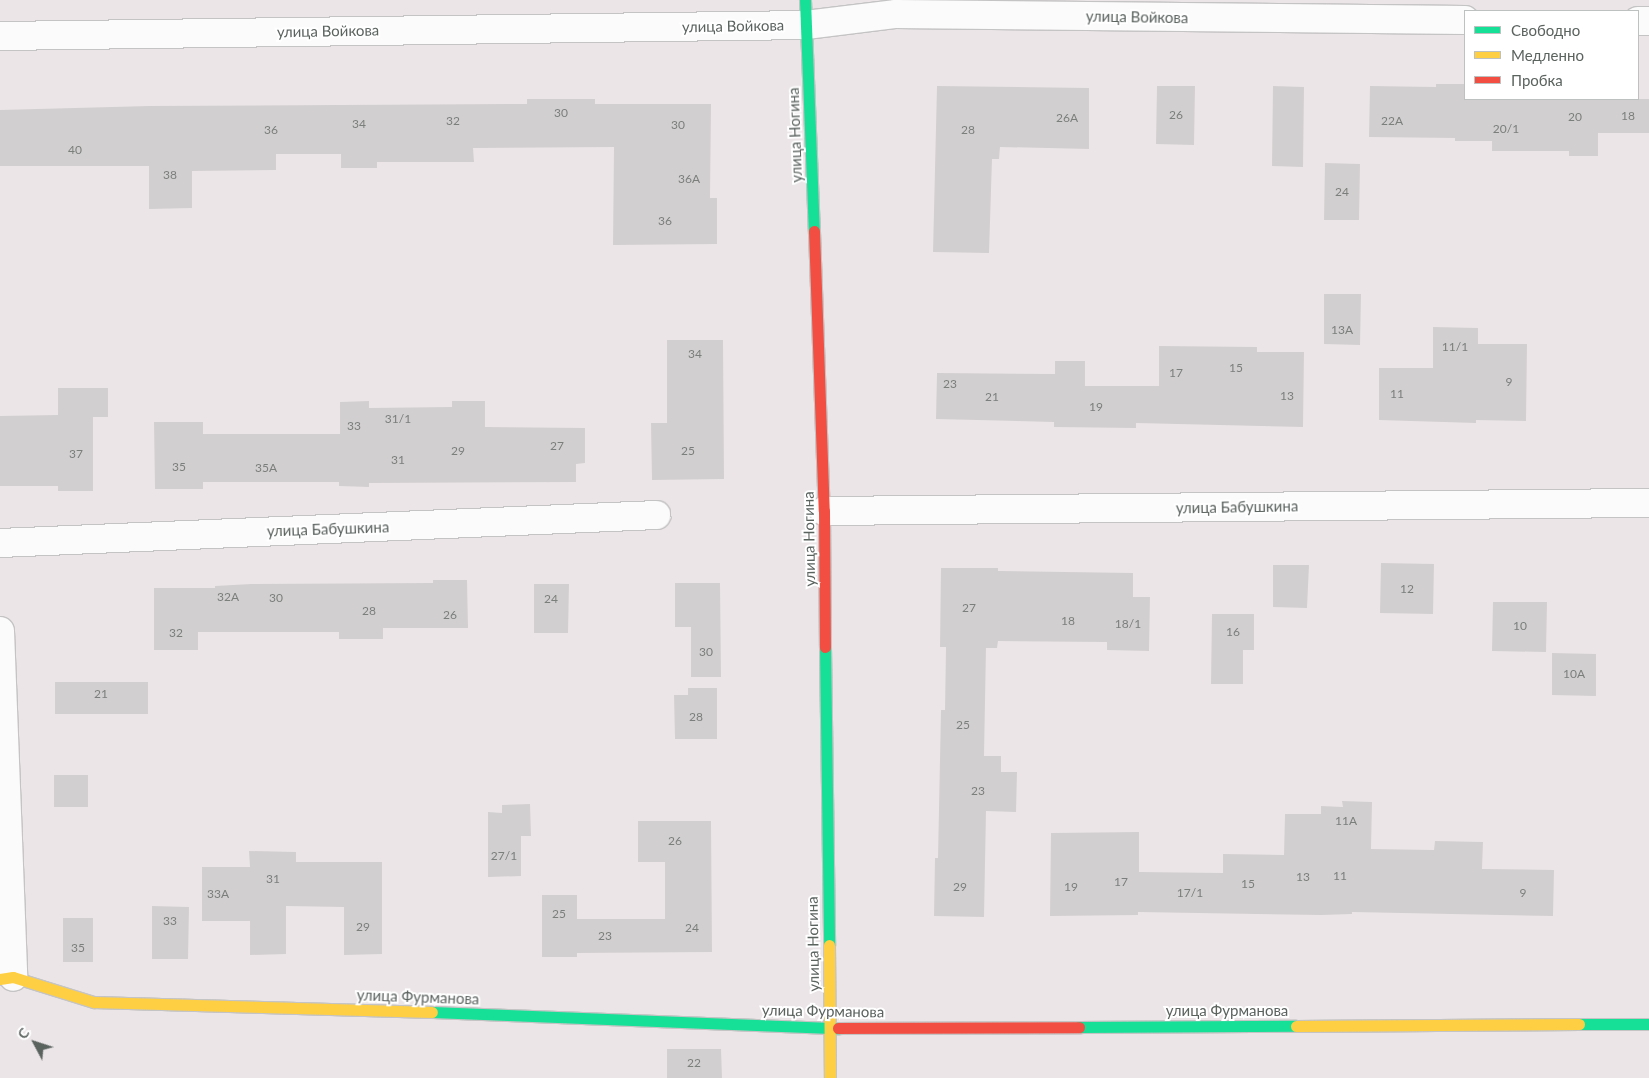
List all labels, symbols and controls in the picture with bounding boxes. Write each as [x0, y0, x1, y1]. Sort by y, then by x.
street label: улица Войкова [1086, 7, 1188, 27]
legend [1464, 10, 1639, 100]
street label: улица Войкова [682, 16, 784, 36]
street label: улица Войкова [277, 21, 379, 41]
text: Свободно [1511, 21, 1580, 39]
text: Медленно [1511, 46, 1584, 64]
text: Пробка [1511, 71, 1563, 89]
street label: улица Ногина [784, 87, 806, 183]
house number: 30 [554, 106, 568, 120]
house number: 26 [1169, 108, 1183, 122]
house number: 18 [1621, 109, 1635, 123]
house number: 20 [1568, 110, 1582, 124]
house number: 26А [1056, 111, 1078, 125]
house number: 32 [446, 114, 460, 128]
house number: 22А [1381, 114, 1403, 128]
house number: 34 [352, 117, 366, 131]
house number: 30 [671, 118, 685, 132]
house number: 20/1 [1493, 122, 1519, 136]
house number: 36 [264, 123, 278, 137]
house number: 28 [961, 123, 975, 137]
house number: 40 [68, 143, 82, 157]
house number: 38 [163, 168, 177, 182]
house number: 36А [678, 172, 700, 186]
house number: 24 [1335, 185, 1349, 199]
house number: 36 [658, 214, 672, 228]
house number: 13А [1331, 323, 1353, 337]
house number: 11/1 [1442, 340, 1468, 354]
house number: 34 [688, 347, 702, 361]
house number: 15 [1229, 361, 1243, 375]
house number: 17 [1169, 366, 1183, 380]
house number: 9 [1506, 375, 1512, 389]
house number: 23 [943, 377, 957, 391]
house number: 11 [1390, 387, 1404, 401]
house number: 13 [1280, 389, 1294, 403]
house number: 21 [985, 390, 999, 404]
house number: 19 [1089, 400, 1103, 414]
house number: 31/1 [385, 412, 411, 426]
house number: 33 [347, 419, 361, 433]
house number: 27 [550, 439, 564, 453]
house number: 29 [451, 444, 465, 458]
house number: 25 [681, 444, 695, 458]
house number: 37 [69, 447, 83, 461]
house number: 31 [391, 453, 405, 467]
house number: 35 [172, 460, 186, 474]
house number: 35А [255, 461, 277, 475]
street label: улица Ногина [799, 491, 819, 587]
street label: улица Бабушкина [1176, 497, 1298, 517]
street label: улица Бабушкина [267, 518, 389, 540]
house number: 12 [1400, 582, 1414, 596]
house number: 32А [217, 590, 239, 604]
house number: 30 [269, 591, 283, 605]
house number: 24 [544, 592, 558, 606]
house number: 27 [962, 601, 976, 615]
house number: 28 [362, 604, 376, 618]
house number: 26 [443, 608, 457, 622]
house number: 18 [1061, 614, 1075, 628]
house number: 18/1 [1115, 617, 1141, 631]
house number: 10 [1513, 619, 1527, 633]
house number: 16 [1226, 625, 1240, 639]
house number: 32 [169, 626, 183, 640]
house number: 30 [699, 645, 713, 659]
house number: 10А [1563, 667, 1585, 681]
house number: 21 [94, 687, 108, 701]
house number: 28 [689, 710, 703, 724]
house number: 25 [956, 718, 970, 732]
house number: 23 [971, 784, 985, 798]
house number: 11А [1335, 814, 1357, 828]
house number: 26 [668, 834, 682, 848]
house number: 27/1 [491, 849, 517, 863]
house number: 11 [1333, 869, 1347, 883]
house number: 13 [1296, 870, 1310, 884]
house number: 31 [266, 872, 280, 886]
house number: 17 [1114, 875, 1128, 889]
house number: 15 [1241, 877, 1255, 891]
house number: 29 [953, 880, 967, 894]
house number: 19 [1064, 880, 1078, 894]
house number: 17/1 [1177, 886, 1203, 900]
house number: 9 [1520, 886, 1526, 900]
house number: 33А [207, 887, 229, 901]
street label: улица Ногина [803, 896, 823, 992]
house number: 25 [552, 907, 566, 921]
house number: 33 [163, 914, 177, 928]
house number: 29 [356, 920, 370, 934]
house number: 24 [685, 921, 699, 935]
house number: 23 [598, 929, 612, 943]
house number: 35 [71, 941, 85, 955]
street label: улица Фурманова [356, 986, 480, 1008]
street label: улица Фурманова [762, 1001, 884, 1021]
street label: улица Фурманова [1166, 1002, 1288, 1020]
north arrow [10, 1018, 60, 1068]
text: С [14, 1024, 33, 1042]
house number: 22 [687, 1056, 701, 1070]

